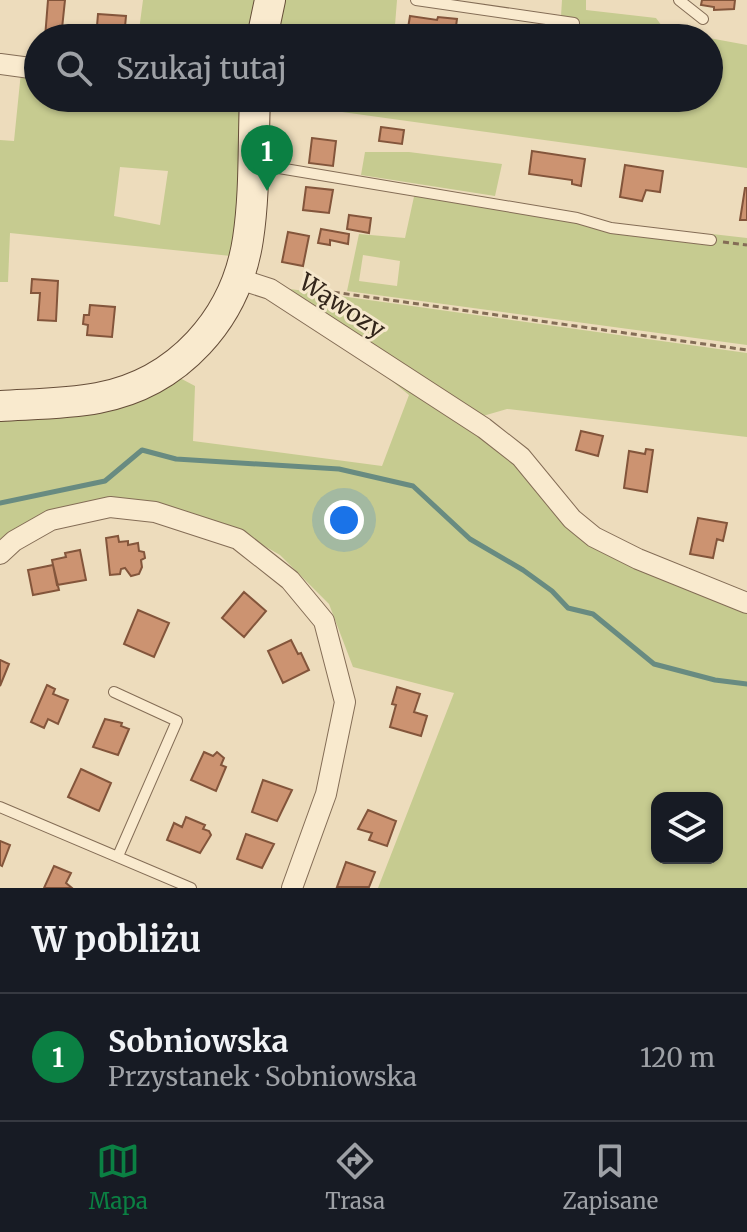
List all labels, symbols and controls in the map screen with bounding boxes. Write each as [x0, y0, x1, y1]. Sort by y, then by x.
search box [24, 24, 723, 112]
icon: search [52, 46, 96, 90]
text: Szukaj tutaj [116, 49, 287, 87]
pin: 1 [241, 125, 293, 191]
street label: Wąwozy [292, 266, 391, 345]
your location [324, 500, 364, 540]
map controls [651, 792, 723, 864]
button: layers [651, 792, 723, 864]
text: W pobliżu [32, 919, 201, 961]
text: Sobniowska [108, 1022, 288, 1060]
text: 1 [52, 1041, 64, 1074]
text: 120 m [640, 1041, 715, 1074]
text: Przystanek · Sobniowska [108, 1060, 417, 1093]
tab: Mapa [89, 1139, 148, 1215]
tab: Trasa [325, 1139, 385, 1215]
tab: Zapisane [562, 1139, 658, 1215]

